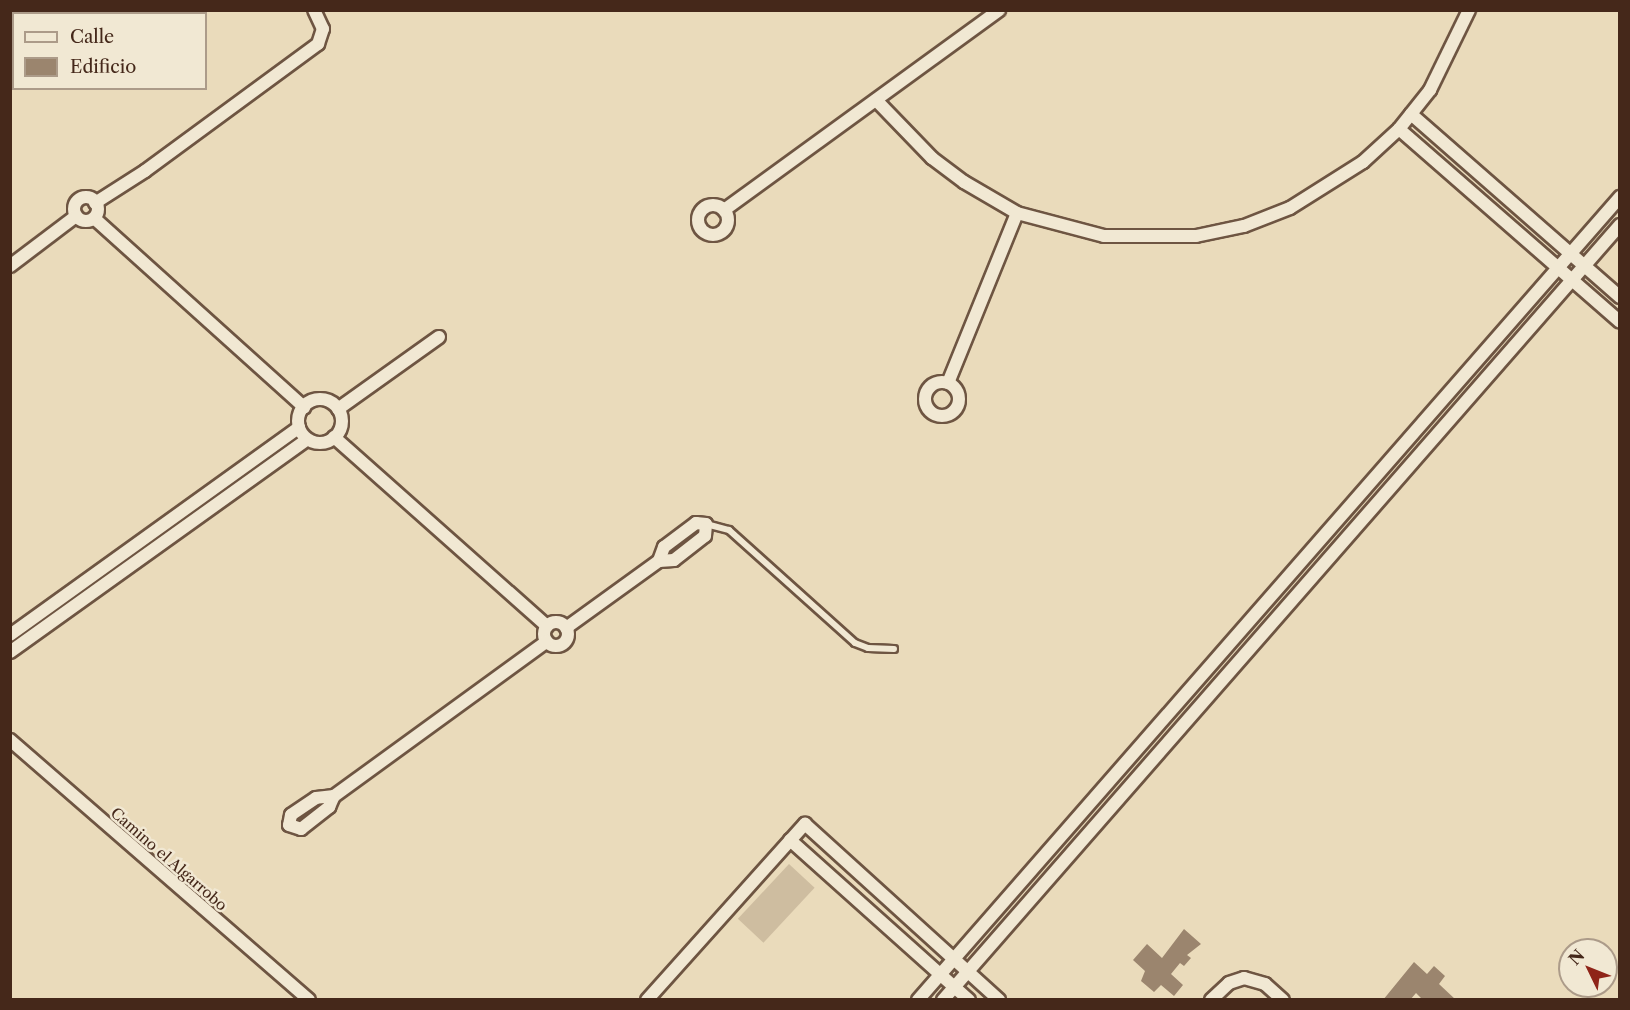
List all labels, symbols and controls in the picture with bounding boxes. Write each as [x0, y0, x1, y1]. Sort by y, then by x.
legend [12, 12, 207, 90]
text: Calle [70, 26, 114, 48]
text: Edificio [70, 56, 136, 78]
street label: Camino el Algarrobo [107, 803, 231, 915]
north arrow [1558, 938, 1618, 998]
text: N [1564, 945, 1588, 969]

